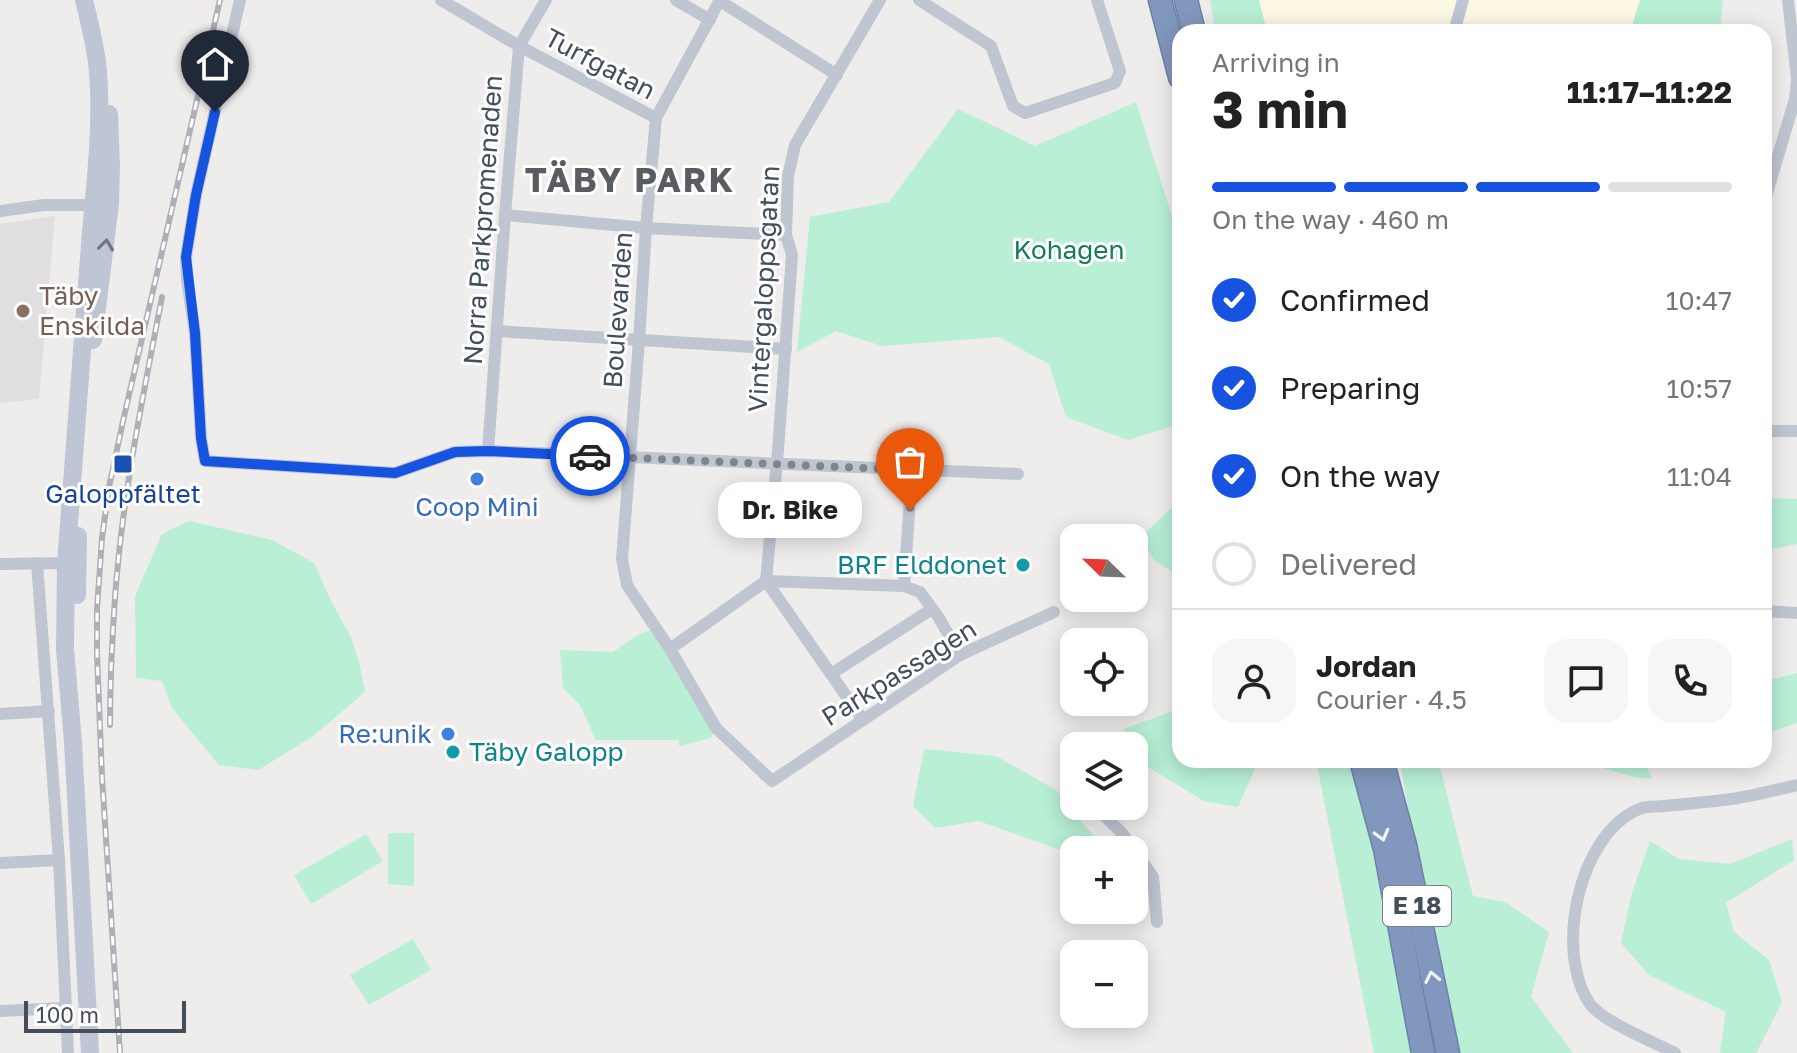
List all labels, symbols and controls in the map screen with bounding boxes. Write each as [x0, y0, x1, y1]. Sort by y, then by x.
street label: Turfgatan [540, 21, 661, 106]
pin [181, 30, 249, 112]
icon: home [193, 42, 237, 86]
text: Arriving in [1212, 47, 1340, 78]
street label: Norra Parkpromenaden [457, 74, 508, 366]
text: 11:17–11:22 [1567, 74, 1732, 110]
text: 3 min [1212, 77, 1348, 139]
district label: TÄBY PARK [525, 159, 735, 199]
street label: Vintergaloppsgatan [742, 165, 785, 413]
text: On the way · 460 m [1212, 204, 1449, 235]
street label: Boulevarden [597, 231, 638, 389]
park label: Kohagen [1014, 234, 1124, 265]
one-way arrow [97, 239, 114, 252]
icon: check [1212, 278, 1256, 322]
place label: Täby Enskilda [39, 280, 145, 341]
text: Confirmed [1280, 282, 1430, 318]
text: 10:47 [1666, 285, 1732, 316]
marker: Täby Enskilda [14, 302, 32, 320]
icon: check [1212, 366, 1256, 410]
text: Preparing [1280, 370, 1421, 406]
text: 10:57 [1667, 373, 1732, 404]
courier [550, 416, 630, 496]
pin [876, 428, 944, 510]
icon: car [568, 434, 612, 478]
icon: bag [888, 440, 932, 484]
marker: Galoppfältet [112, 453, 134, 475]
icon: check [1212, 454, 1256, 498]
text: On the way [1280, 458, 1440, 494]
text: 11:04 [1667, 461, 1732, 492]
marker: Coop Mini [468, 470, 486, 488]
place label: Galoppfältet [45, 478, 201, 509]
callout: Dr. Bike [718, 482, 862, 538]
place label: Coop Mini [415, 491, 539, 522]
text: Dr. Bike [742, 494, 838, 525]
north arrow [1060, 524, 1148, 612]
map controls [1060, 524, 1148, 1028]
text: Delivered [1280, 546, 1417, 582]
place label: BRF Elddonet [837, 549, 1007, 580]
marker: BRF Elddonet [1014, 556, 1032, 574]
street label: Parkpassagen [816, 613, 982, 732]
button: locate [1060, 628, 1148, 716]
button: person [1212, 639, 1296, 723]
button: chat [1544, 639, 1628, 723]
button: phone [1648, 639, 1732, 723]
text: Jordan [1316, 648, 1416, 684]
text: Courier · 4.5 [1316, 684, 1467, 715]
place label: Re:unik [338, 718, 432, 749]
marker: Re:unik [439, 725, 457, 743]
button: layers [1060, 732, 1148, 820]
place label: Täby Galopp [469, 736, 623, 767]
marker: Täby Galopp [444, 743, 462, 761]
one-way arrow [1372, 828, 1389, 842]
button: + [1060, 836, 1148, 924]
road number: E 18 [1383, 886, 1451, 926]
button: − [1060, 940, 1148, 1028]
one-way arrow [1424, 970, 1441, 984]
scale bar [24, 997, 186, 1033]
text: 100 m [36, 1001, 99, 1028]

